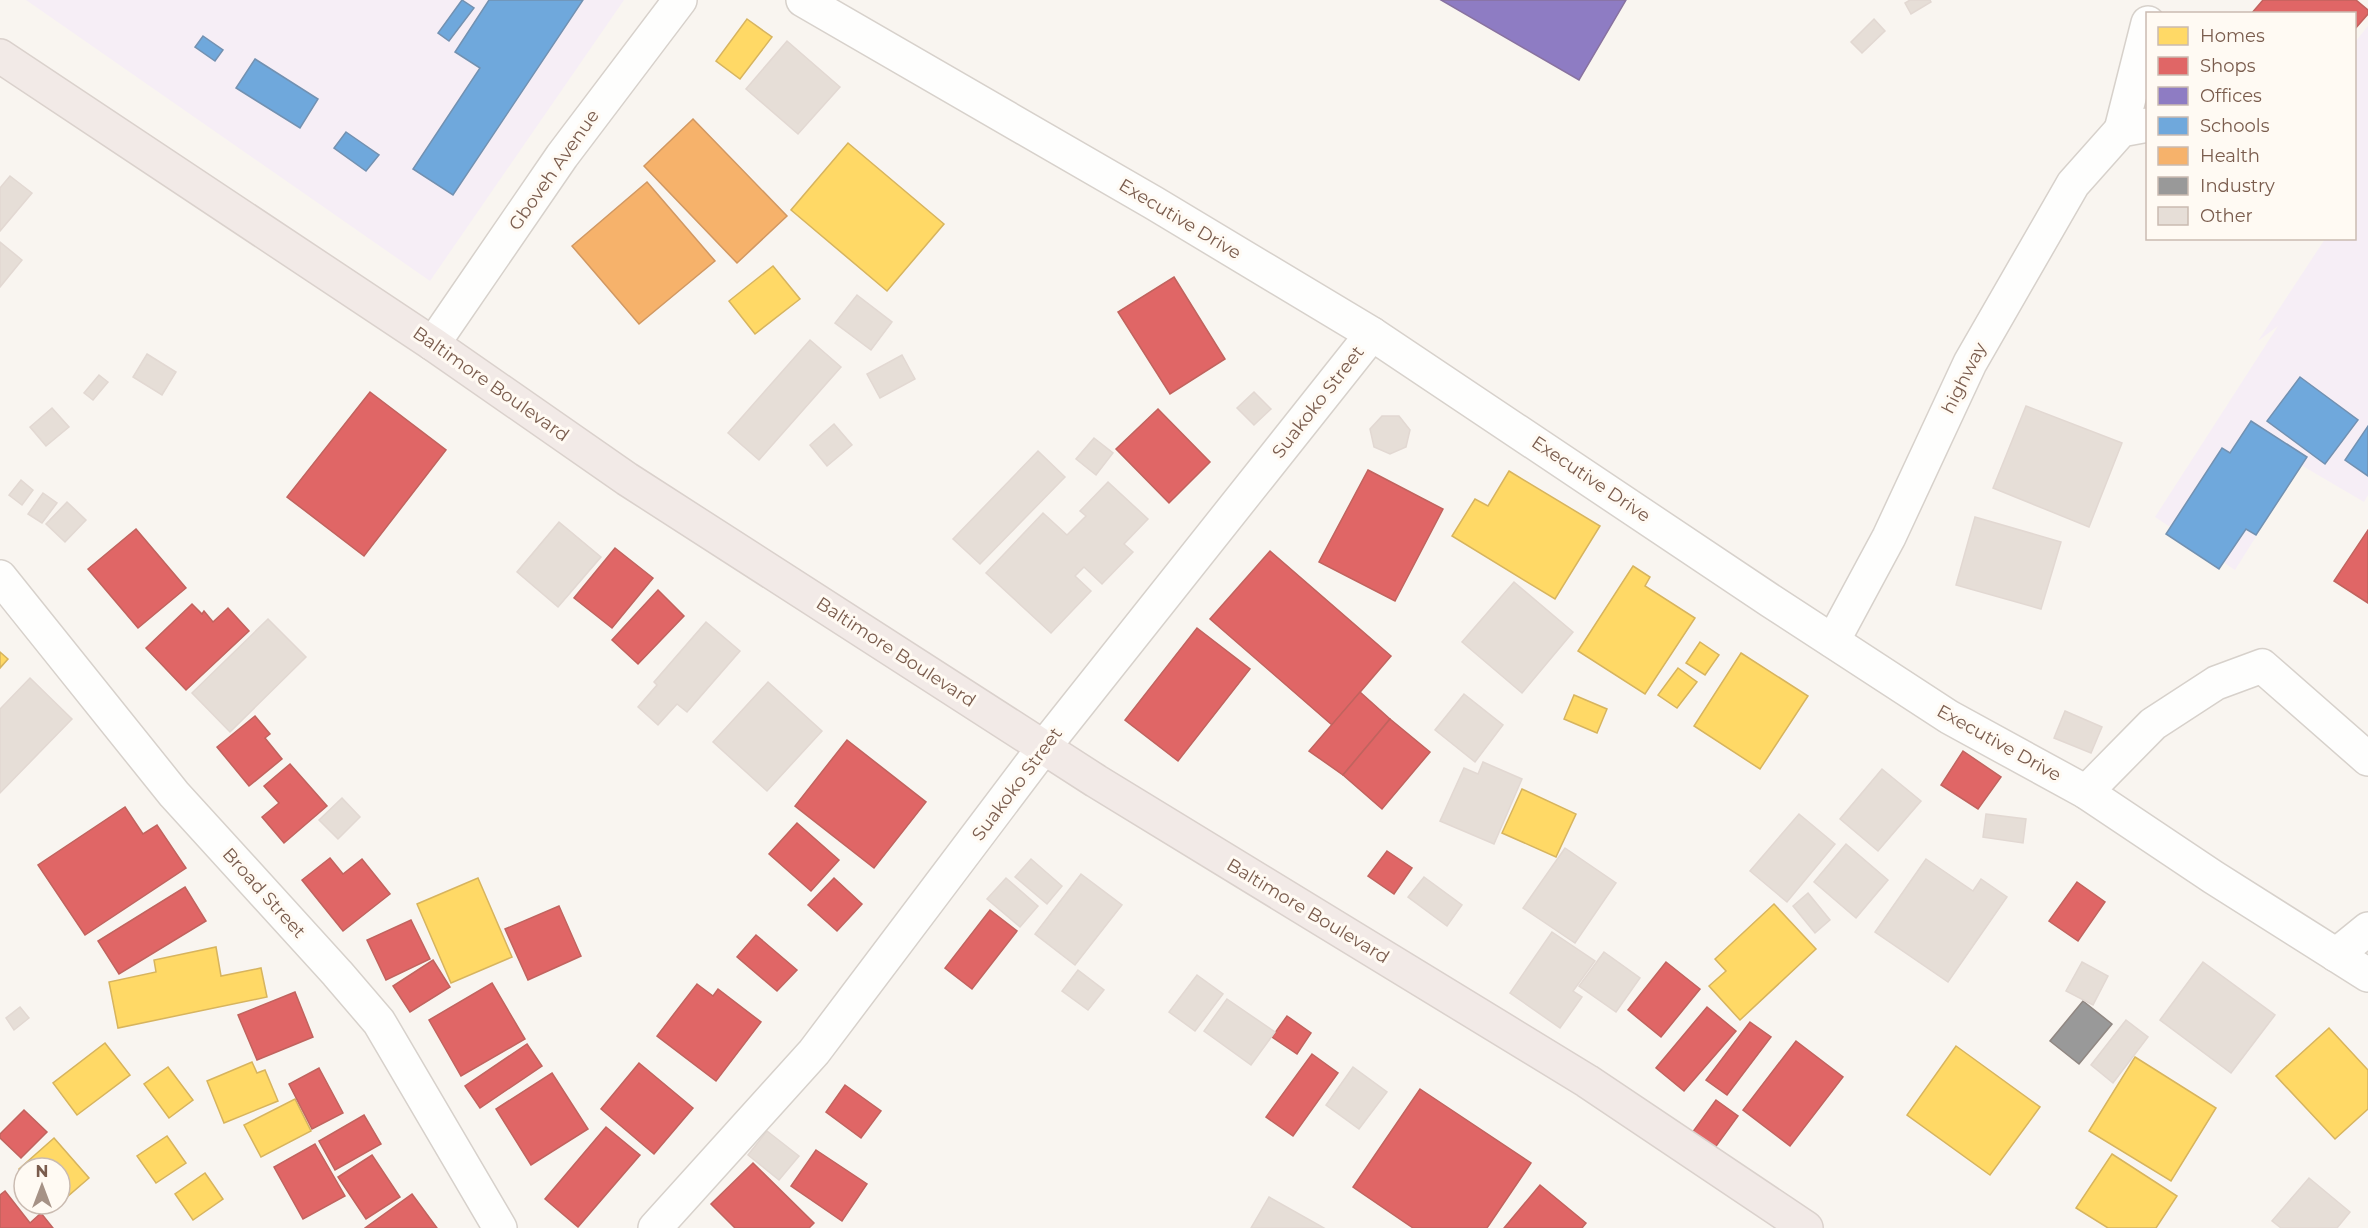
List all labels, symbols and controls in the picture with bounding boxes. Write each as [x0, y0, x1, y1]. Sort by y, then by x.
legend [2146, 12, 2356, 240]
text: Homes [2200, 25, 2265, 47]
text: Shops [2200, 55, 2256, 77]
text: Offices [2200, 85, 2262, 107]
street label: Gboveh Avenue [504, 105, 604, 235]
text: Schools [2200, 115, 2270, 137]
text: Health [2200, 145, 2260, 167]
street label: Executive Drive [1115, 174, 1245, 264]
text: Industry [2200, 175, 2275, 197]
text: Other [2200, 205, 2253, 227]
street label: Baltimore Boulevard [409, 322, 573, 446]
street label: highway [1937, 339, 1991, 417]
street label: Suakoko Street [1267, 342, 1369, 462]
street label: Executive Drive [1527, 431, 1655, 527]
street label: Baltimore Boulevard [812, 592, 980, 712]
street label: Executive Drive [1933, 700, 2065, 786]
street label: Suakoko Street [967, 723, 1067, 845]
street label: Broad Street [218, 843, 310, 943]
street label: Baltimore Boulevard [1223, 854, 1393, 968]
north arrow [12, 1156, 72, 1216]
text: N [36, 1162, 48, 1181]

